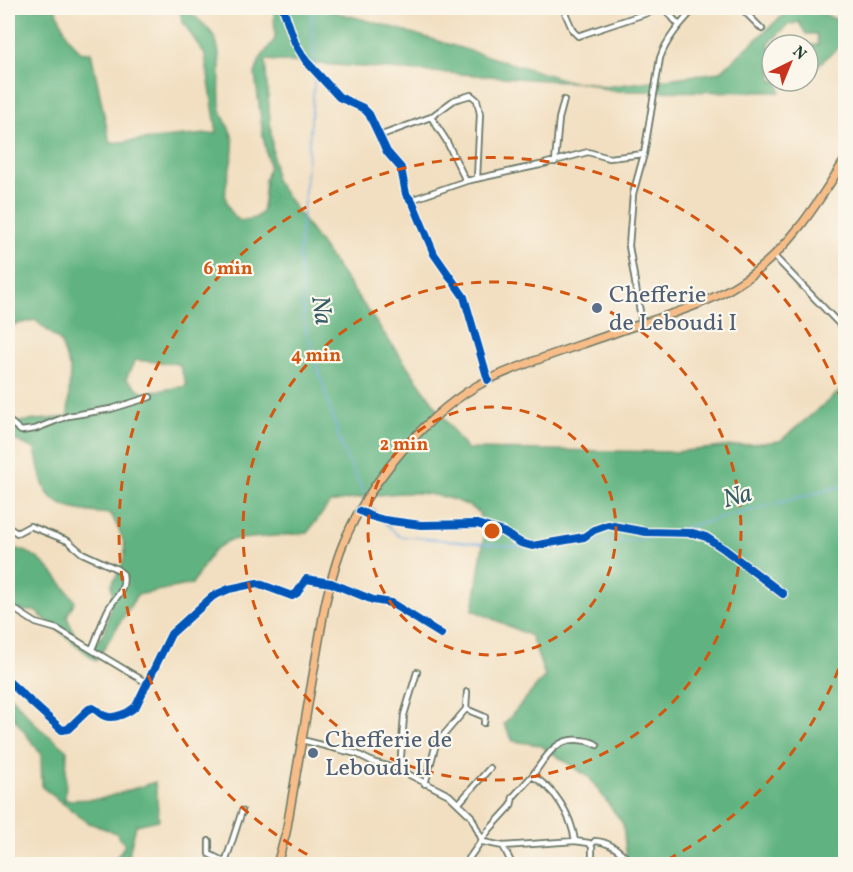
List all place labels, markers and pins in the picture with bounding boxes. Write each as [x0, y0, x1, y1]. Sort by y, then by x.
place label: Chefferie de Leboudi I [609, 279, 737, 341]
marker: Chefferie de Leboudi I [590, 301, 604, 315]
centre of rings [482, 521, 502, 541]
place label: Chefferie de Leboudi II [325, 724, 452, 786]
marker: Chefferie de Leboudi II [306, 746, 320, 760]

